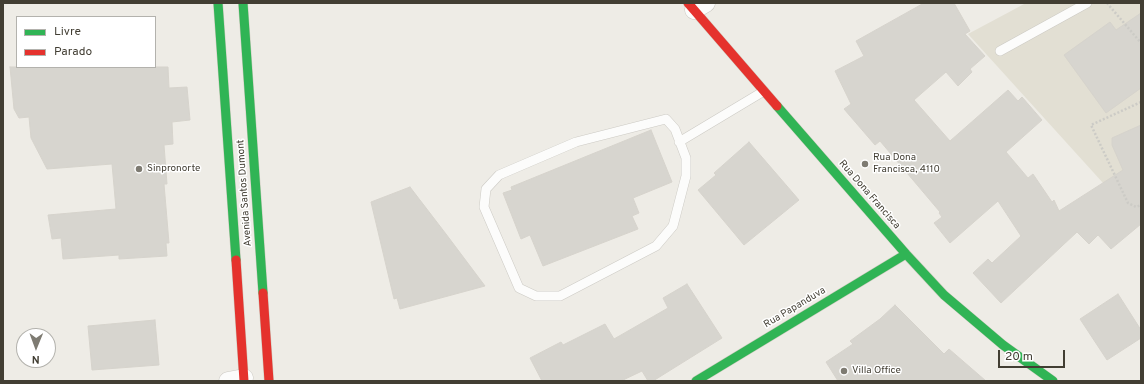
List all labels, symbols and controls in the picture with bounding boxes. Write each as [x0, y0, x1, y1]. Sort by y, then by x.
legend [16, 16, 156, 68]
text: Livre [54, 24, 81, 40]
text: Parado [54, 44, 92, 60]
street label: Avenida Santos Dumont [235, 139, 255, 247]
place label: Rua Dona Francisca, 4110 [873, 152, 940, 176]
street label: Rua Dona Francisca [836, 158, 902, 232]
marker: Rua Dona Francisca, 4110 [860, 159, 870, 169]
place label: Sinpronorte [147, 163, 200, 175]
marker: Sinpronorte [134, 164, 144, 174]
street label: Rua Papanduva [762, 285, 828, 331]
north arrow [16, 328, 56, 368]
scale bar [1000, 342, 1067, 368]
text: 20 m [1005, 349, 1033, 365]
text: N [32, 352, 40, 366]
place label: Villa Office [852, 365, 901, 377]
marker: Villa Office [839, 366, 849, 376]

